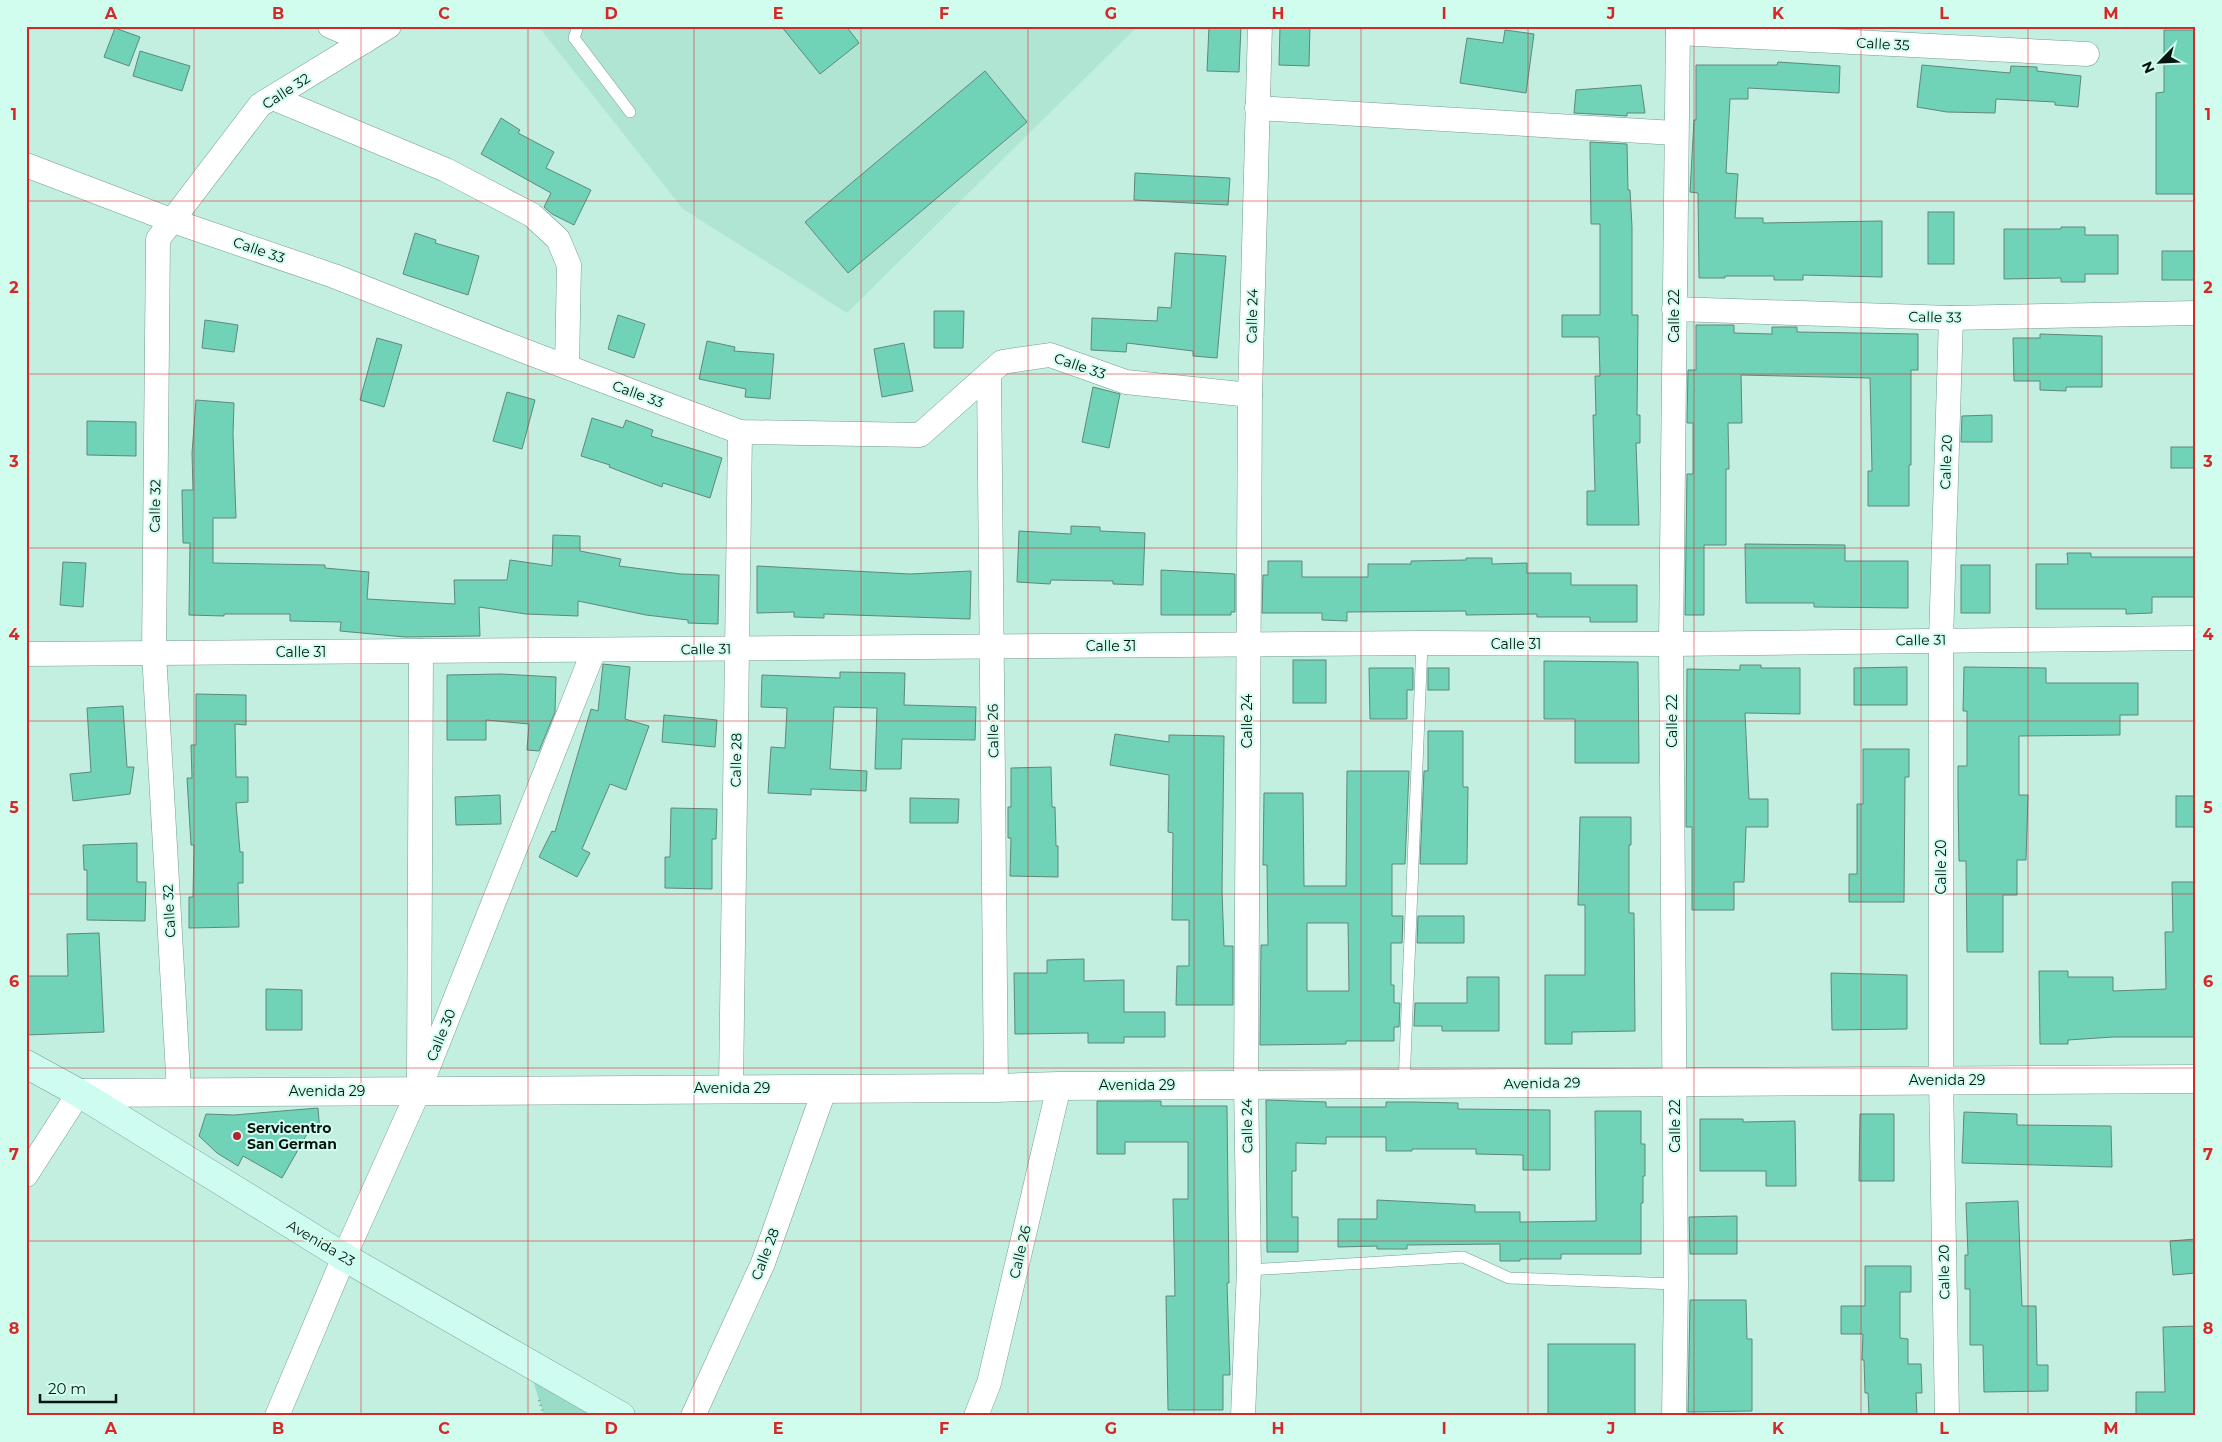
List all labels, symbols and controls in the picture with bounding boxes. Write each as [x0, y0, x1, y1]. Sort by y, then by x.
text: A [104, 4, 118, 23]
text: B [272, 4, 284, 23]
text: C [438, 4, 450, 23]
text: D [604, 4, 618, 23]
text: E [773, 4, 783, 23]
text: F [939, 4, 949, 23]
text: G [1105, 4, 1117, 23]
text: H [1272, 4, 1284, 23]
text: I [1441, 4, 1447, 23]
text: J [1606, 4, 1615, 23]
text: K [1772, 4, 1785, 23]
text: L [1939, 4, 1949, 23]
text: M [2103, 4, 2119, 23]
street label: Calle 35 [1856, 34, 1910, 54]
north arrow [2134, 38, 2184, 88]
text: N [2138, 58, 2159, 76]
street label: Calle 32 [259, 69, 313, 113]
text: 1 [11, 105, 17, 124]
text: 1 [2205, 105, 2211, 124]
street label: Calle 33 [231, 233, 287, 267]
text: 2 [9, 278, 19, 297]
text: 2 [2203, 278, 2213, 297]
street label: Calle 24 [1243, 288, 1261, 343]
street label: Calle 22 [1665, 289, 1683, 343]
street label: Calle 33 [1908, 308, 1962, 326]
street label: Calle 33 [1052, 349, 1108, 383]
street label: Calle 33 [610, 376, 666, 412]
street label: Calle 20 [1936, 434, 1956, 490]
text: 3 [8, 452, 19, 471]
text: 3 [2202, 452, 2213, 471]
street label: Calle 32 [146, 479, 164, 533]
text: 4 [8, 625, 20, 644]
text: 4 [2202, 625, 2214, 644]
street label: Calle 31 [1896, 631, 1946, 649]
street label: Calle 31 [1491, 635, 1541, 653]
street label: Calle 31 [1086, 637, 1136, 655]
street label: Calle 31 [681, 640, 731, 658]
street label: Calle 31 [276, 643, 326, 661]
street label: Calle 24 [1238, 693, 1256, 748]
street label: Calle 22 [1663, 694, 1681, 748]
street label: Calle 26 [984, 703, 1002, 758]
street label: Calle 28 [727, 732, 745, 787]
text: 5 [9, 798, 19, 817]
text: 5 [2203, 798, 2213, 817]
street label: Calle 20 [1932, 840, 1950, 894]
street label: Calle 32 [159, 884, 179, 938]
text: 6 [9, 972, 19, 991]
text: 6 [2203, 972, 2213, 991]
street label: Calle 30 [422, 1006, 460, 1064]
street label: Avenida 29 [1909, 1071, 1985, 1089]
street label: Avenida 29 [1504, 1073, 1580, 1093]
street label: Avenida 29 [1099, 1076, 1175, 1094]
street label: Avenida 29 [694, 1079, 770, 1097]
street label: Avenida 29 [289, 1082, 365, 1100]
street label: Calle 24 [1238, 1098, 1256, 1153]
street label: Calle 22 [1666, 1099, 1684, 1153]
place label: Servicentro San German [247, 1119, 337, 1153]
marker: Servicentro San German [231, 1130, 243, 1142]
text: 7 [9, 1145, 19, 1164]
text: 7 [2203, 1145, 2213, 1164]
street label: Avenida 23 [284, 1216, 358, 1270]
street label: Calle 26 [1005, 1223, 1035, 1280]
street label: Calle 28 [747, 1225, 783, 1283]
street label: Calle 20 [1935, 1244, 1953, 1300]
text: 8 [9, 1319, 19, 1338]
text: 8 [2203, 1319, 2213, 1338]
scale bar [40, 1372, 116, 1404]
text: 20 m [48, 1379, 86, 1398]
text: A [104, 1419, 118, 1438]
text: B [272, 1419, 284, 1438]
text: C [438, 1419, 450, 1438]
text: D [604, 1419, 618, 1438]
text: E [773, 1419, 783, 1438]
text: F [939, 1419, 949, 1438]
text: G [1105, 1419, 1117, 1438]
text: H [1272, 1419, 1284, 1438]
text: I [1441, 1419, 1447, 1438]
text: J [1606, 1419, 1615, 1438]
text: K [1772, 1419, 1785, 1438]
text: L [1939, 1419, 1949, 1438]
text: M [2103, 1419, 2119, 1438]

